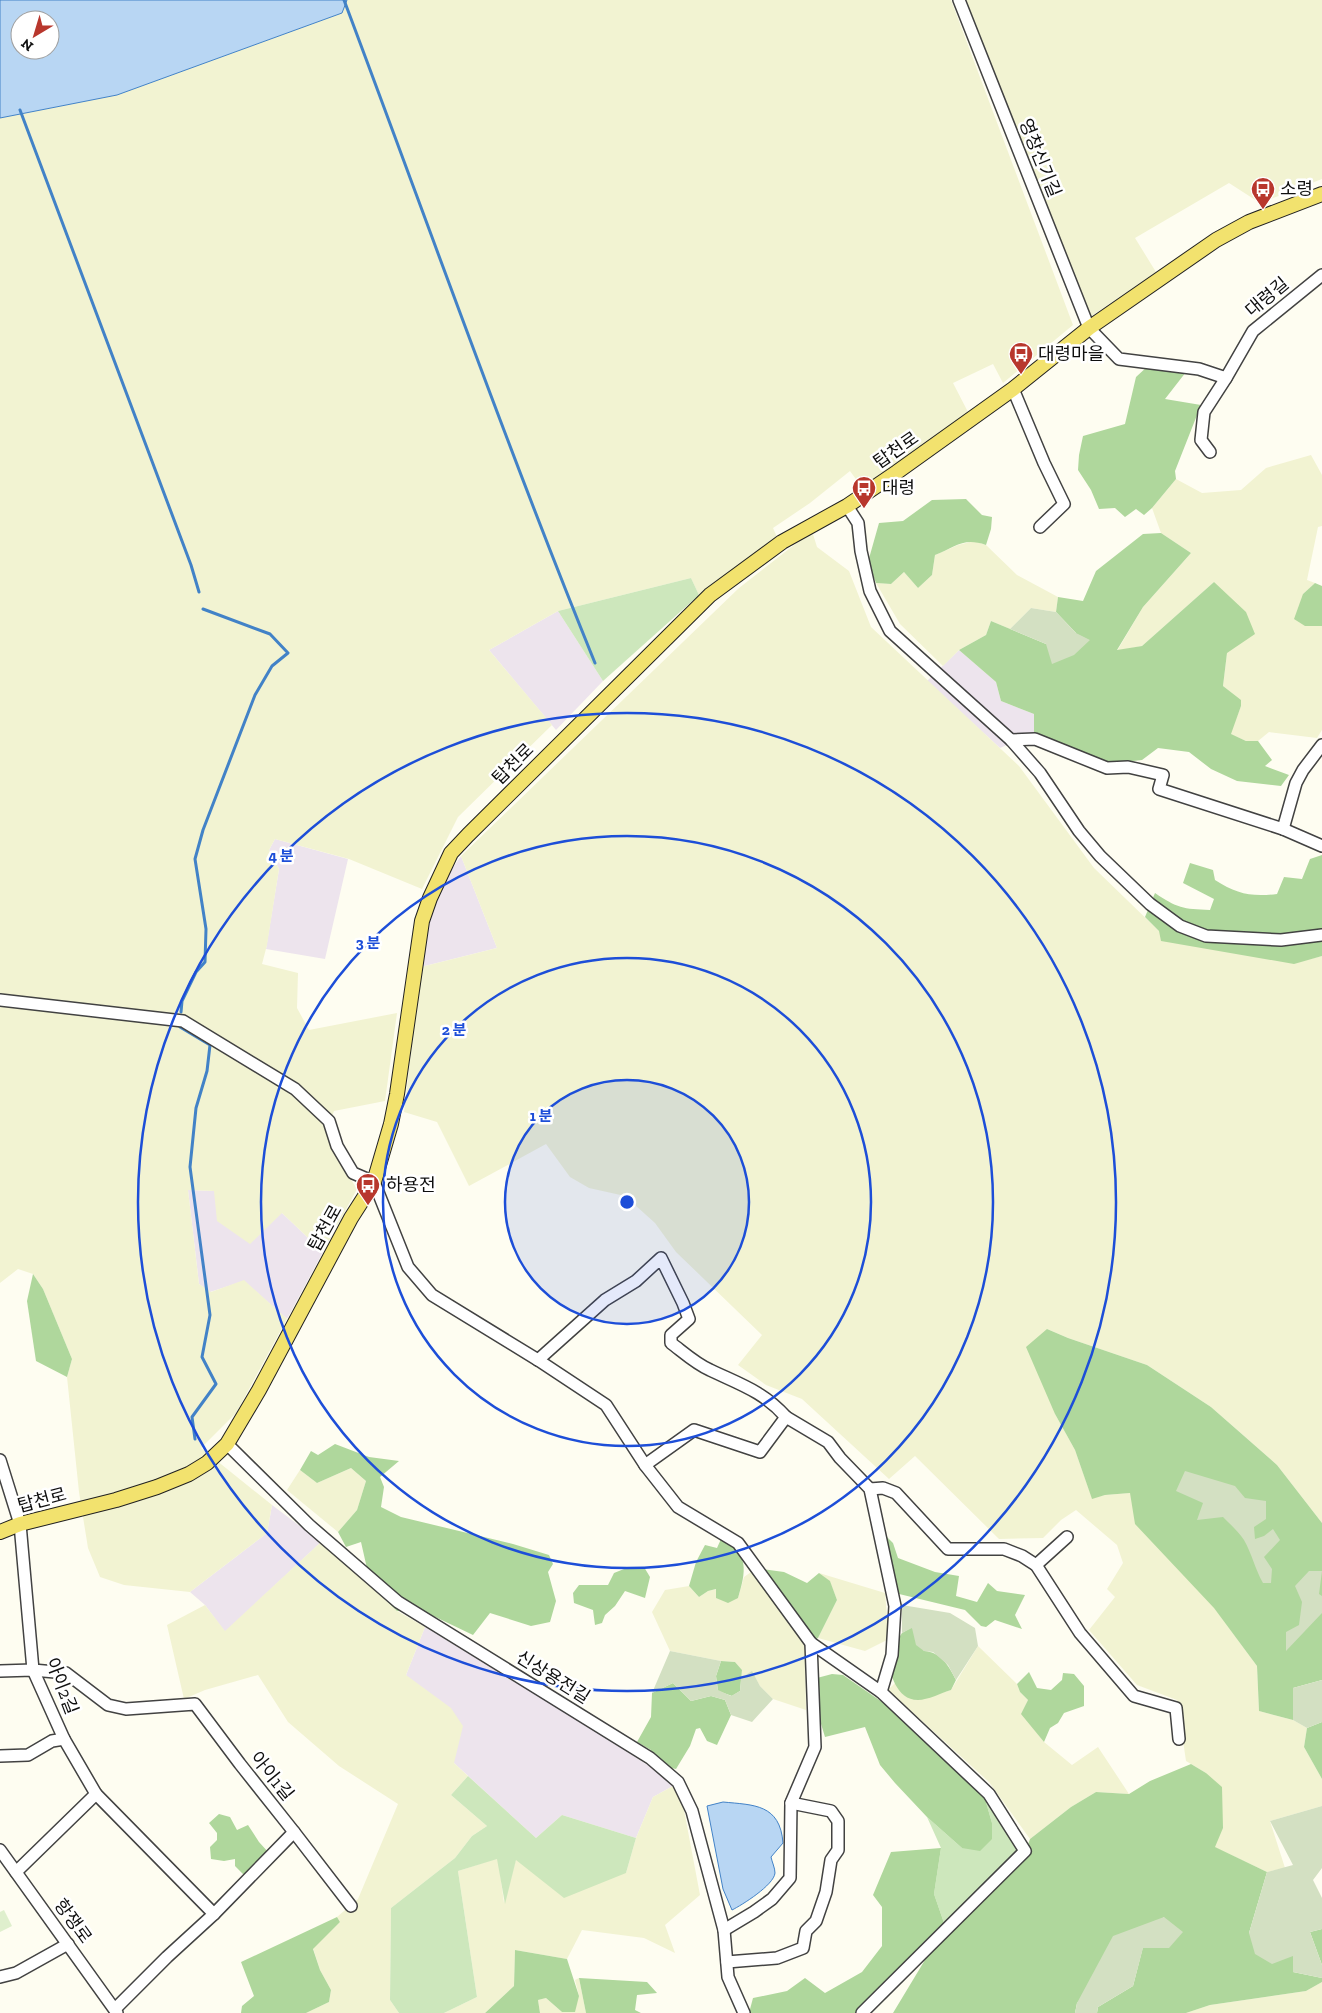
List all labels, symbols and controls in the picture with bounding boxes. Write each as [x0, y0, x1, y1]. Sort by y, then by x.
north arrow [10, 10, 60, 60]
text: N [18, 35, 37, 55]
street label: 영창신기길 [1014, 115, 1066, 201]
bus stop icon: 소령 [1250, 176, 1276, 210]
place label: 소령 [1280, 178, 1313, 200]
street label: 대령길 [1241, 273, 1293, 321]
bus stop icon: 대령마을 [1008, 341, 1034, 375]
place label: 대령마을 [1038, 343, 1104, 365]
street label: 탑천로 [869, 427, 923, 473]
bus stop icon: 대령 [851, 475, 877, 509]
place label: 대령 [882, 477, 915, 499]
street label: 탑천로 [488, 739, 538, 789]
text: 4 분 [268, 847, 294, 865]
text: 3 분 [356, 934, 380, 952]
text: 2 분 [442, 1021, 467, 1039]
text: 1 분 [530, 1107, 553, 1125]
bus stop icon: 하용전 [355, 1172, 381, 1206]
place label: 하용전 [386, 1174, 436, 1196]
centre of rings [618, 1193, 636, 1211]
street label: 탑천로 [303, 1201, 347, 1255]
street label: 탑천로 [15, 1483, 69, 1517]
street label: 신상용전길 [512, 1646, 594, 1708]
street label: 아이2길 [41, 1655, 83, 1717]
street label: 아이1길 [246, 1747, 298, 1805]
street label: 항쟁로 [49, 1894, 97, 1948]

